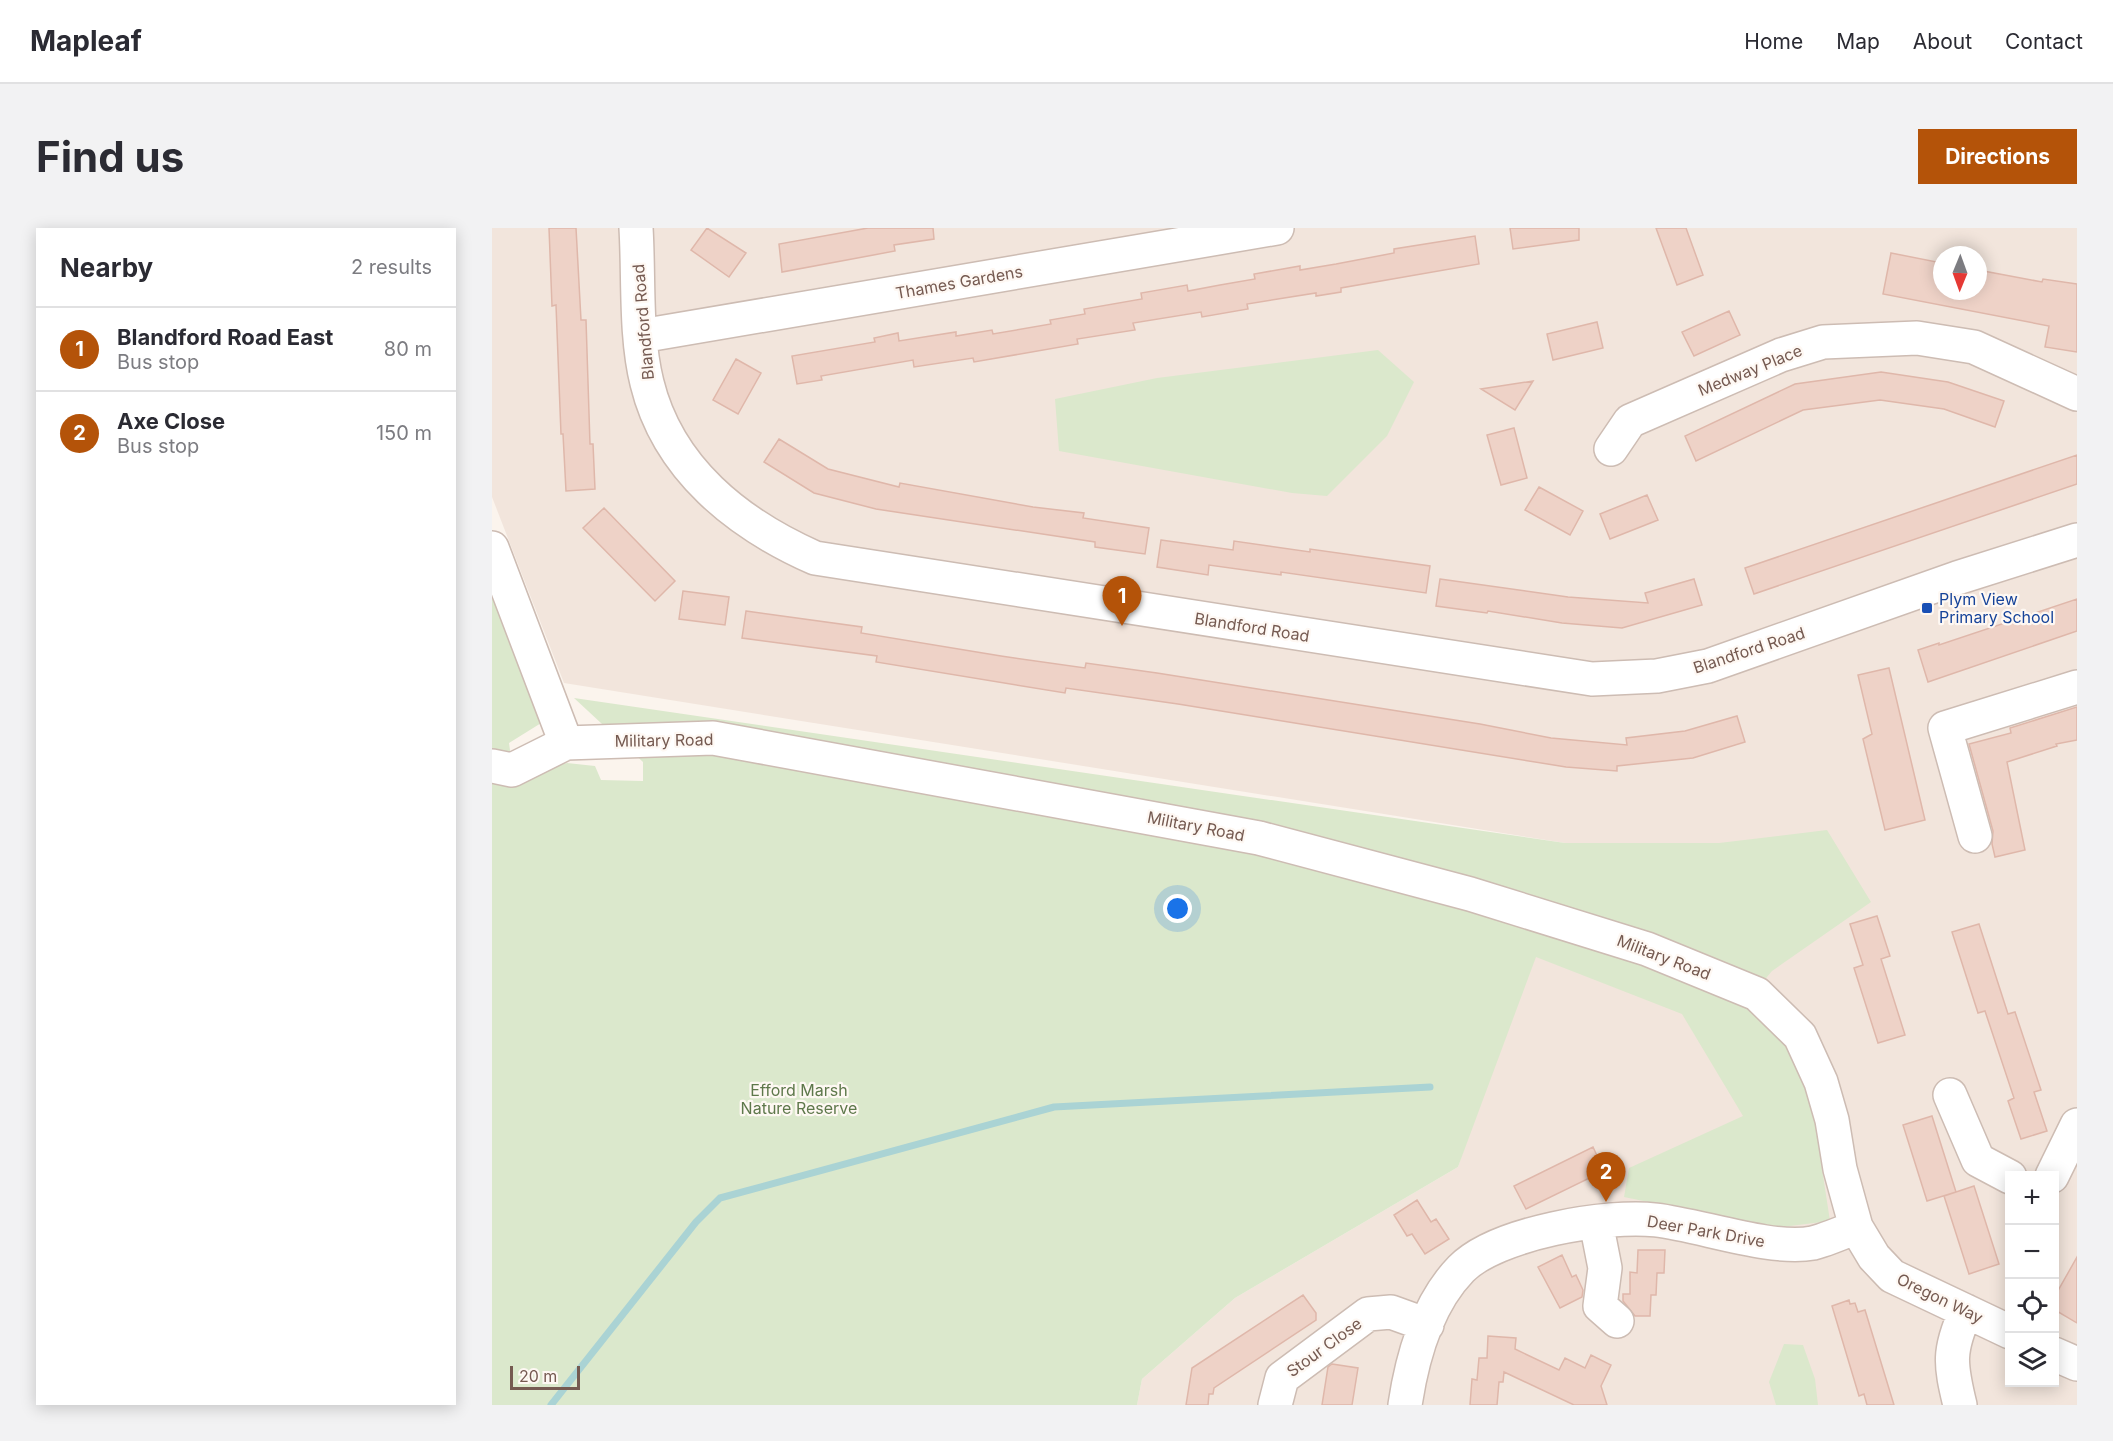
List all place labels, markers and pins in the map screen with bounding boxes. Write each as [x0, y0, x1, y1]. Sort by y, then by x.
pin: 1 [1102, 576, 1142, 626]
place label: Plym View Primary School [1939, 589, 2054, 627]
marker: Plym View Primary School [1920, 601, 1934, 615]
pin: 2 [1586, 1152, 1626, 1202]

